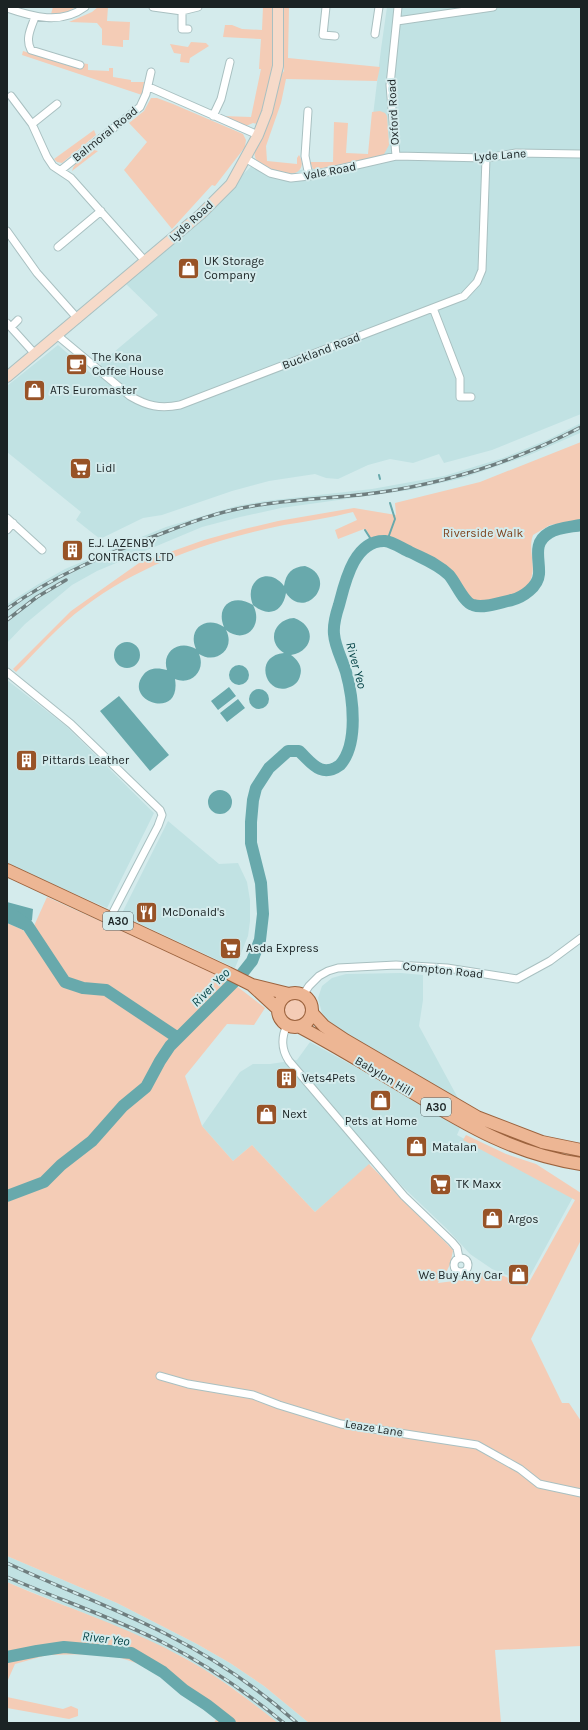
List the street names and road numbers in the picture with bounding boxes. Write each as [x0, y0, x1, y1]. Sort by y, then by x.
street label: Oxford Road [384, 78, 402, 146]
street label: Balmoral Road [70, 103, 140, 165]
street label: Lyde Lane [473, 146, 527, 164]
street label: Vale Road [303, 159, 357, 183]
street label: Lyde Road [166, 198, 216, 244]
street label: Buckland Road [280, 330, 362, 372]
road number: A30 [103, 912, 133, 930]
street label: Compton Road [402, 959, 484, 981]
street label: Babylon Hill [352, 1053, 416, 1099]
road number: A30 [421, 1098, 451, 1116]
street label: Leaze Lane [344, 1416, 404, 1440]

